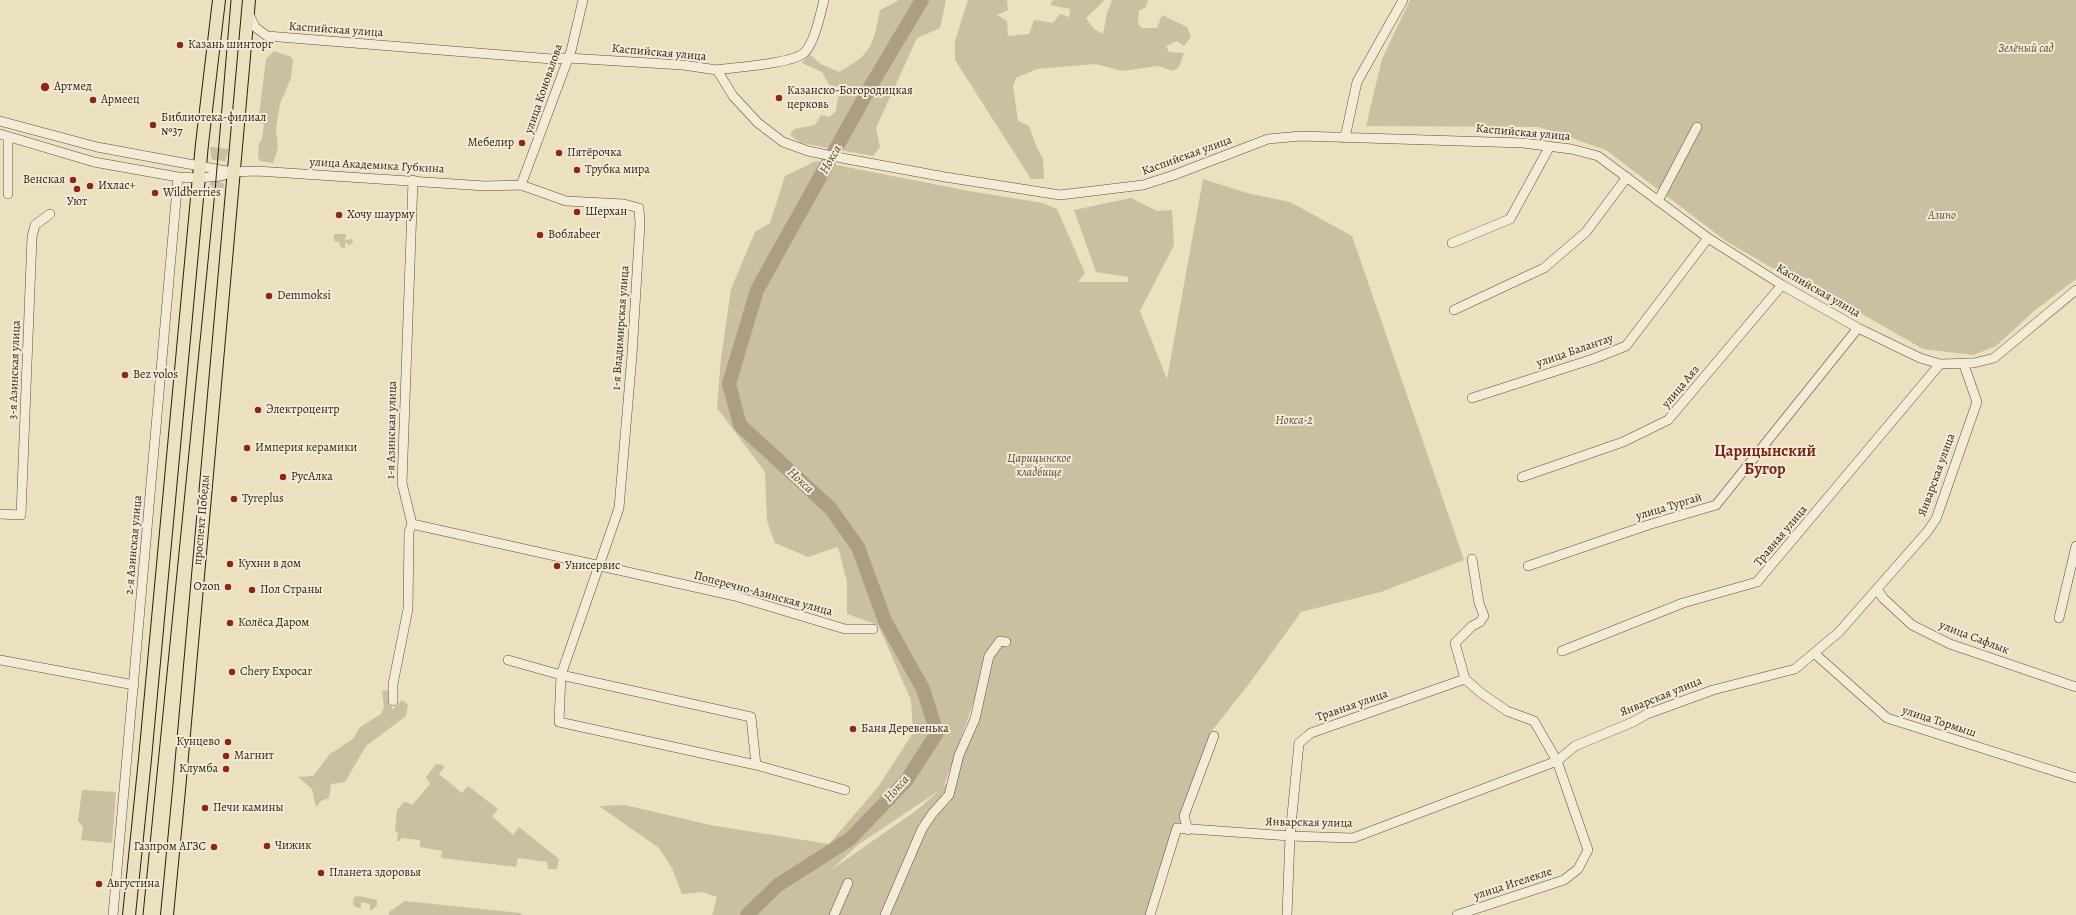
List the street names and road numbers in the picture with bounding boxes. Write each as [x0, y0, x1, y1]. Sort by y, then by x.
street label: Каспийская улица [288, 20, 384, 40]
street label: улица Коновалова [522, 42, 566, 136]
street label: Каспийская улица [611, 42, 707, 64]
street label: Каспийская улица [1475, 122, 1571, 144]
street label: Каспийская улица [1140, 133, 1234, 179]
street label: улица Академика Губкина [309, 155, 445, 177]
street label: Каспийская улица [1773, 261, 1863, 321]
street label: 1-я Владимирская улица [609, 265, 633, 391]
street label: 3-я Азинская улица [6, 320, 24, 420]
street label: улица Балантау [1535, 331, 1615, 371]
street label: улица Аяз [1659, 363, 1703, 411]
street label: 1-я Азинская улица [384, 381, 400, 479]
street label: Январская улица [1915, 432, 1959, 518]
street label: проспект Победы [191, 474, 213, 566]
street label: улица Тургай [1634, 490, 1704, 524]
street label: 2-я Азинская улица [122, 495, 146, 595]
street label: Травная улица [1751, 503, 1811, 569]
street label: Поперечно-Азинская улица [692, 569, 834, 619]
street label: улица Сафлык [1937, 618, 2011, 658]
street label: Январская улица [1618, 674, 1704, 720]
street label: Травная улица [1314, 687, 1390, 725]
street label: улица Тормыш [1900, 703, 1978, 741]
street label: Январская улица [1265, 815, 1353, 831]
street label: улица Игелекле [1472, 865, 1554, 903]

